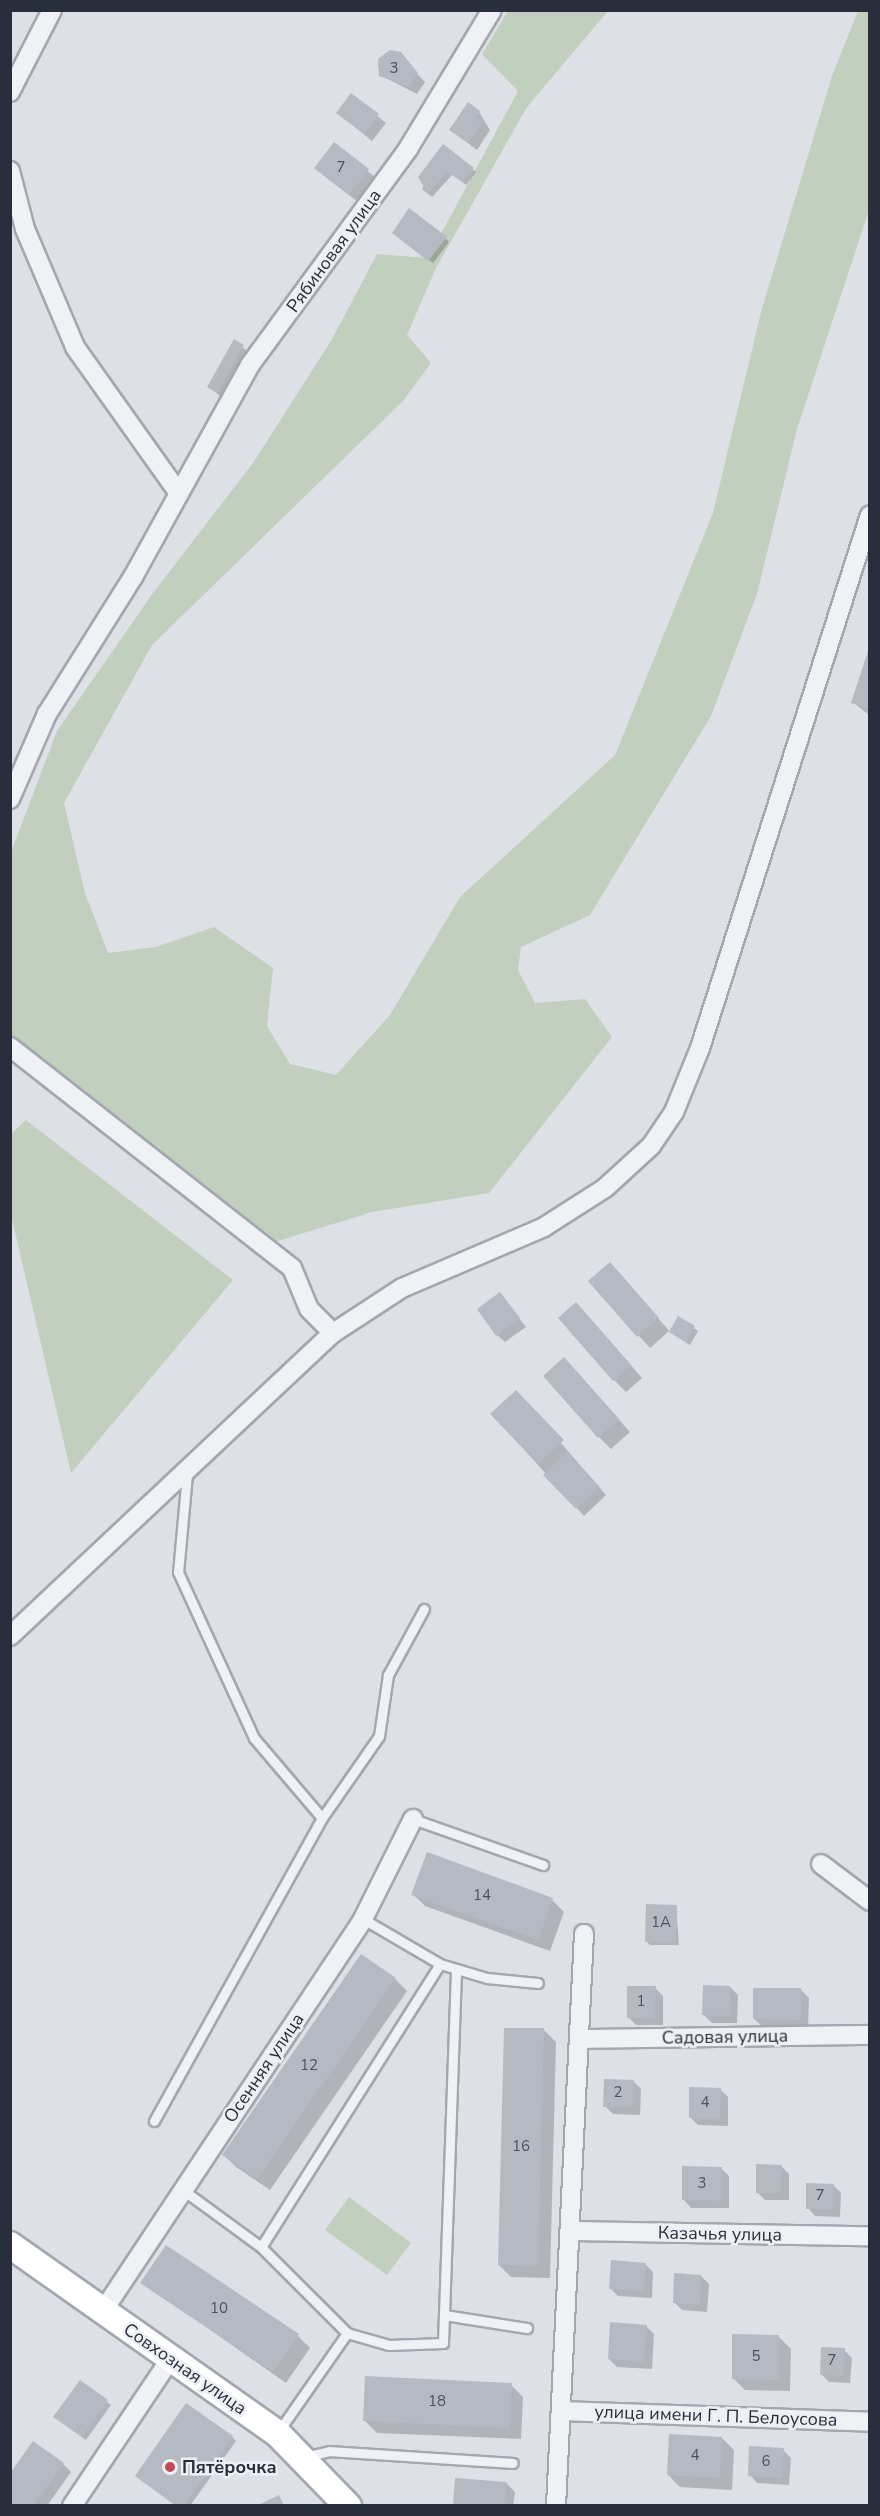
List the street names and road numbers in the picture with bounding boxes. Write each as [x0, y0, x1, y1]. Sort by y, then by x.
street label: Рябиновая улица [282, 185, 386, 317]
street label: Осенняя улица [219, 2009, 309, 2127]
street label: Садовая улица [662, 2025, 788, 2049]
street label: Казачья улица [658, 2222, 782, 2246]
street label: Совхозная улица [119, 2318, 251, 2420]
street label: улица имени Г. П. Белоусова [594, 2401, 838, 2431]

